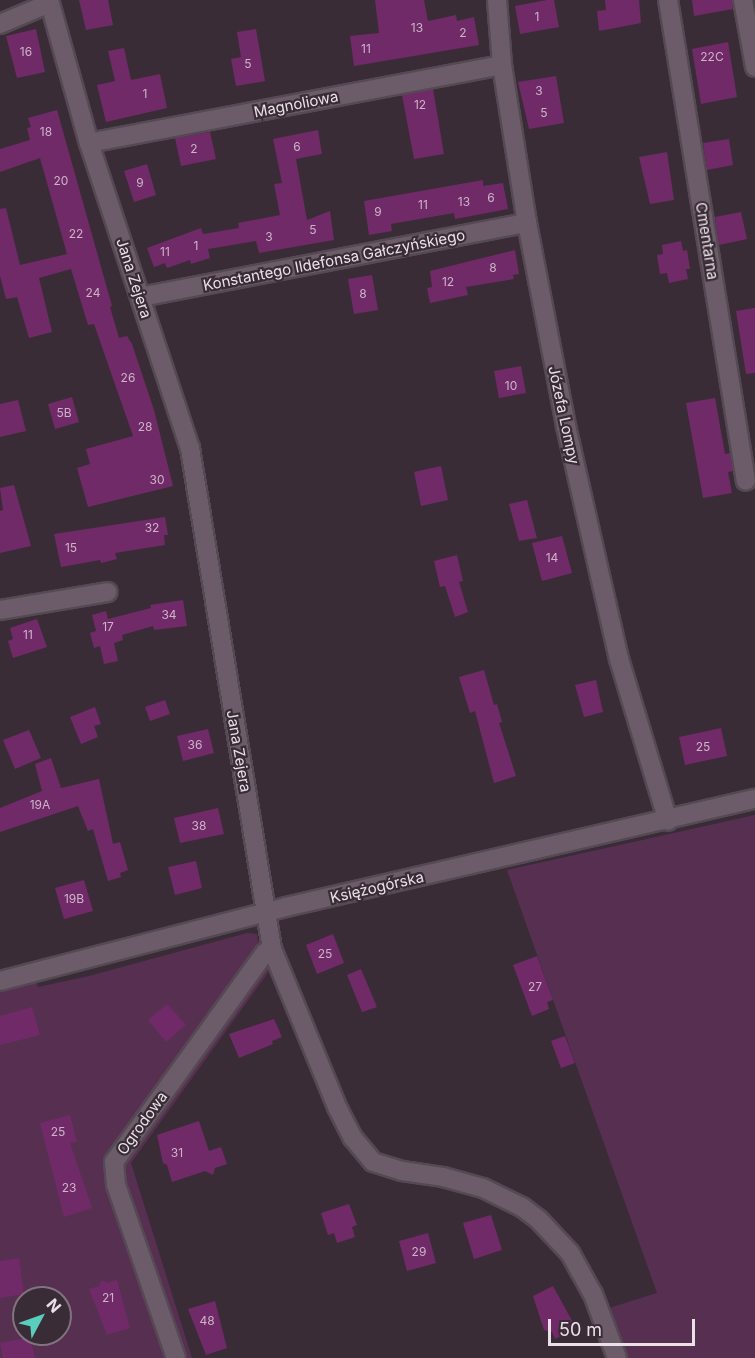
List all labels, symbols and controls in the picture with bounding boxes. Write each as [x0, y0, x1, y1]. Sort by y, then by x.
house number: 1 [535, 10, 539, 24]
house number: 13 [411, 21, 423, 35]
house number: 2 [459, 26, 467, 40]
house number: 11 [361, 42, 371, 56]
house number: 16 [20, 45, 32, 59]
house number: 22C [700, 50, 724, 64]
house number: 5 [244, 57, 252, 71]
house number: 3 [535, 84, 543, 98]
house number: 1 [143, 87, 147, 101]
street label: Magnoliowa [252, 87, 340, 121]
house number: 12 [414, 98, 426, 112]
house number: 5 [540, 106, 548, 120]
house number: 18 [40, 125, 52, 139]
house number: 6 [293, 140, 301, 154]
house number: 2 [190, 142, 198, 156]
house number: 20 [54, 174, 68, 188]
house number: 9 [136, 176, 144, 190]
house number: 6 [487, 191, 495, 205]
house number: 13 [458, 195, 470, 209]
house number: 11 [418, 198, 428, 212]
street label: Cmentarna [692, 201, 722, 281]
house number: 9 [374, 205, 382, 219]
house number: 5 [309, 223, 317, 237]
street label: Konstantego Ildefonsa Gałczyńskiego [202, 226, 466, 294]
house number: 22 [69, 227, 83, 241]
house number: 3 [265, 230, 273, 244]
street label: Jana Zejera [113, 236, 155, 320]
house number: 1 [194, 239, 198, 253]
house number: 11 [160, 245, 170, 259]
house number: 8 [489, 261, 497, 275]
house number: 12 [442, 275, 454, 289]
house number: 24 [86, 286, 100, 300]
house number: 8 [359, 287, 367, 301]
street label: Józefa Lompy [545, 364, 583, 466]
house number: 26 [121, 371, 135, 385]
house number: 10 [505, 379, 517, 393]
house number: 5B [56, 406, 72, 420]
house number: 28 [138, 420, 152, 434]
house number: 30 [150, 473, 164, 487]
house number: 32 [145, 521, 159, 535]
house number: 15 [65, 541, 77, 555]
house number: 14 [546, 551, 558, 565]
house number: 34 [161, 608, 177, 622]
house number: 17 [102, 620, 114, 634]
house number: 11 [23, 628, 33, 642]
street label: Jana Zejera [223, 709, 255, 793]
house number: 36 [188, 738, 202, 752]
house number: 25 [696, 740, 710, 754]
house number: 19A [30, 798, 50, 812]
house number: 38 [192, 819, 206, 833]
street label: Księżogórska [328, 867, 426, 907]
house number: 19B [64, 892, 84, 906]
house number: 25 [318, 947, 332, 961]
house number: 27 [528, 980, 542, 994]
street label: Ogrodowa [113, 1088, 171, 1158]
house number: 25 [51, 1125, 65, 1139]
house number: 31 [171, 1146, 183, 1160]
house number: 23 [62, 1181, 76, 1195]
house number: 29 [412, 1245, 426, 1259]
north arrow [12, 1286, 72, 1346]
house number: 21 [102, 1291, 114, 1305]
text: N [43, 1294, 66, 1317]
scale bar [551, 1307, 698, 1345]
house number: 48 [199, 1314, 215, 1328]
text: 50 m [559, 1319, 602, 1340]

